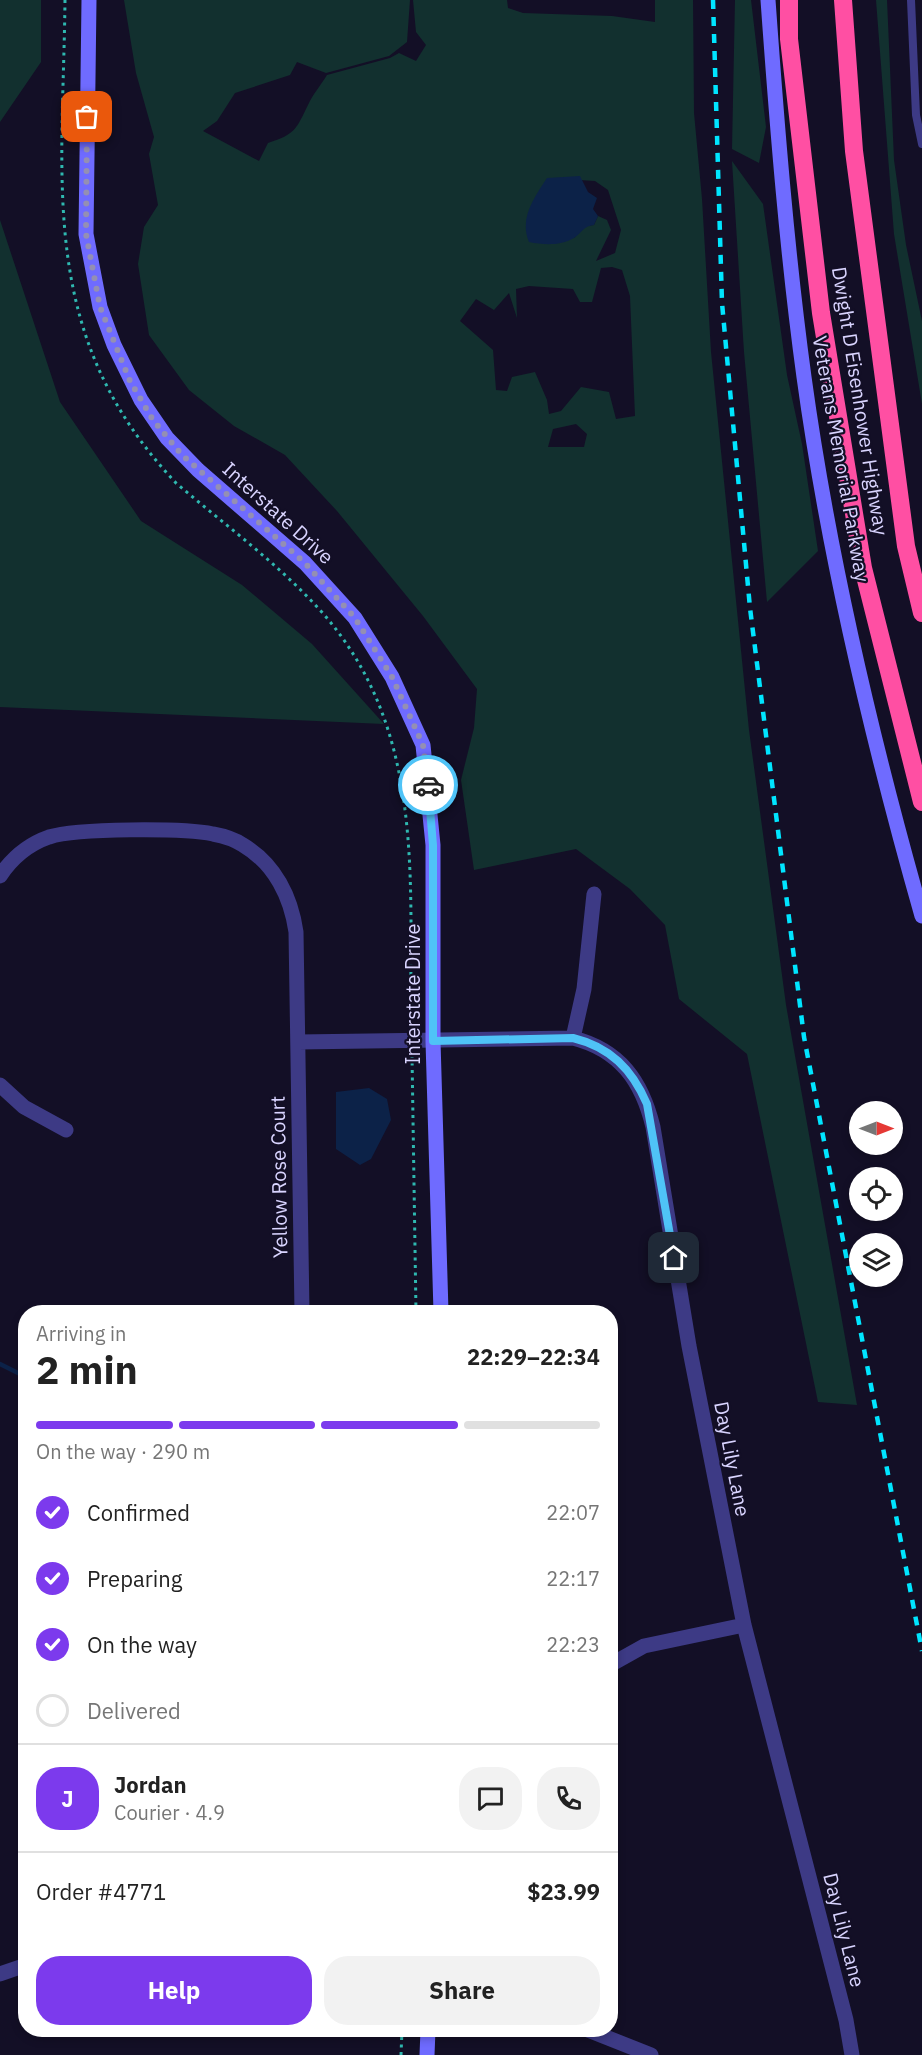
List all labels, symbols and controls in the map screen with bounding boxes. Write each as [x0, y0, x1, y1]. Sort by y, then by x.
pin [61, 91, 112, 142]
icon: bag [70, 100, 103, 133]
street label: Dwight D Eisenhower Highway [826, 265, 895, 537]
street label: Veterans Memorial Parkway [807, 334, 876, 584]
street label: Interstate Drive [217, 455, 340, 570]
courier [398, 755, 458, 815]
icon: car [412, 769, 445, 802]
street label: Interstate Drive [399, 923, 426, 1064]
street label: Yellow Rose Court [264, 1096, 293, 1258]
north arrow [849, 1101, 903, 1155]
map controls [849, 1101, 903, 1287]
button: locate [849, 1167, 903, 1221]
pin [648, 1232, 699, 1283]
button: layers [849, 1233, 903, 1287]
icon: home [657, 1241, 690, 1274]
text: Arriving in [36, 1320, 126, 1347]
text: 22:29–22:34 [467, 1342, 600, 1371]
text: 2 min [36, 1344, 138, 1395]
street label: Day Lily Lane [708, 1399, 757, 1519]
text: On the way · 290 m [36, 1438, 210, 1465]
icon: check [36, 1496, 69, 1529]
text: Confirmed [87, 1498, 190, 1527]
text: 22:07 [546, 1499, 600, 1526]
icon: check [36, 1562, 69, 1595]
text: Preparing [87, 1564, 182, 1593]
text: 22:17 [546, 1565, 600, 1592]
icon: check [36, 1628, 69, 1661]
text: On the way [87, 1630, 197, 1659]
text: 22:23 [546, 1631, 600, 1658]
text: Delivered [87, 1696, 181, 1725]
button: chat [459, 1767, 522, 1830]
button: phone [537, 1767, 600, 1830]
text: Jordan [114, 1770, 187, 1799]
text: J [61, 1784, 74, 1813]
text: Courier · 4.9 [114, 1799, 225, 1826]
street label: Day Lily Lane [817, 1870, 872, 1990]
text: Order #4771 [36, 1877, 166, 1906]
text: $23.99 [527, 1877, 600, 1906]
button: Help [36, 1956, 312, 2025]
button: Share [324, 1956, 600, 2025]

